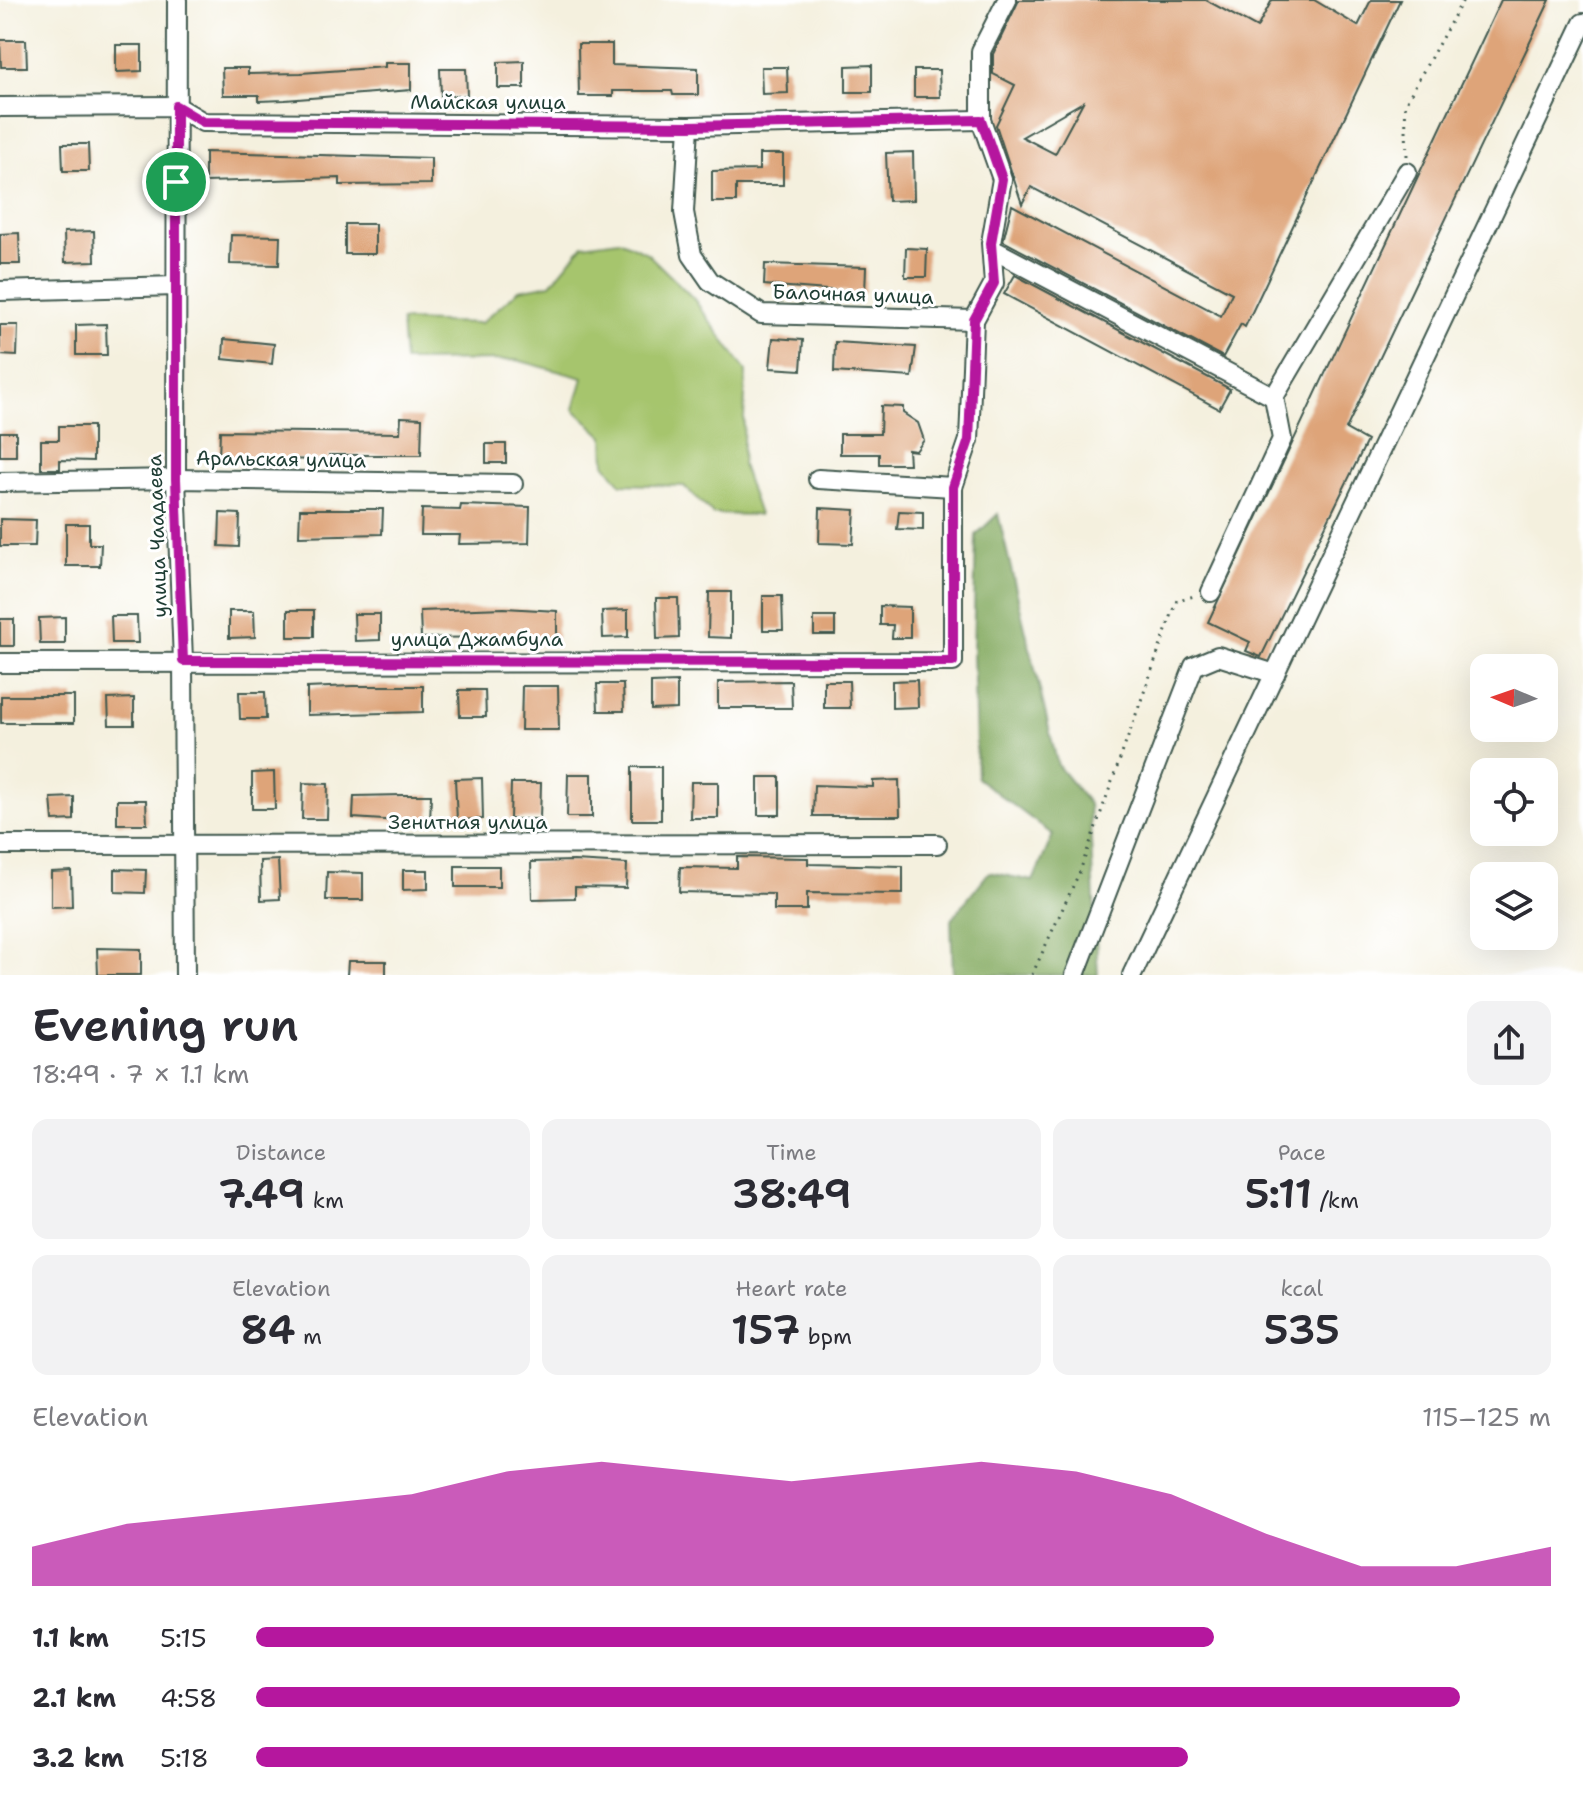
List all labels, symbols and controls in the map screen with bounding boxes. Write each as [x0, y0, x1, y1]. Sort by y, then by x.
street label: Майская улица [410, 89, 566, 115]
pin [142, 148, 210, 216]
icon: arrive [154, 160, 198, 204]
street label: Балочная улица [772, 278, 935, 310]
street label: Аральская улица [196, 445, 367, 473]
street label: улица Чаадаева [141, 453, 173, 618]
street label: улица Джамбула [391, 626, 564, 652]
north arrow [1470, 654, 1558, 742]
map controls [1470, 654, 1558, 950]
button: locate [1470, 758, 1558, 846]
street label: Зенитная улица [388, 809, 548, 835]
button: layers [1470, 862, 1558, 950]
text: Evening run [32, 996, 299, 1055]
button: share [1467, 1001, 1551, 1085]
text: 18:49 · 7 × 1.1 km [32, 1056, 249, 1091]
text: Distance [236, 1138, 326, 1167]
text: Time [766, 1138, 817, 1167]
text: Pace [1278, 1138, 1326, 1167]
text: 7.49 [218, 1167, 305, 1221]
text: 38:49 [731, 1167, 852, 1221]
text: 5:11 [1245, 1167, 1312, 1221]
text: km [305, 1186, 344, 1215]
text: /km [1312, 1186, 1359, 1215]
text: Elevation [232, 1274, 330, 1303]
text: Heart rate [735, 1274, 848, 1303]
text: kcal [1280, 1274, 1323, 1303]
text: 84 [240, 1303, 296, 1357]
text: 157 [731, 1303, 800, 1357]
text: 535 [1264, 1303, 1340, 1357]
text: m [296, 1322, 322, 1351]
text: bpm [800, 1322, 852, 1351]
text: Elevation [32, 1399, 148, 1434]
text: 115–125 m [1422, 1399, 1551, 1434]
text: 1.1 km [32, 1620, 109, 1655]
text: 5:15 [160, 1620, 207, 1655]
text: 2.1 km [32, 1680, 116, 1715]
text: 4:58 [160, 1680, 217, 1715]
text: 3.2 km [32, 1740, 124, 1775]
text: 5:18 [160, 1740, 209, 1775]

